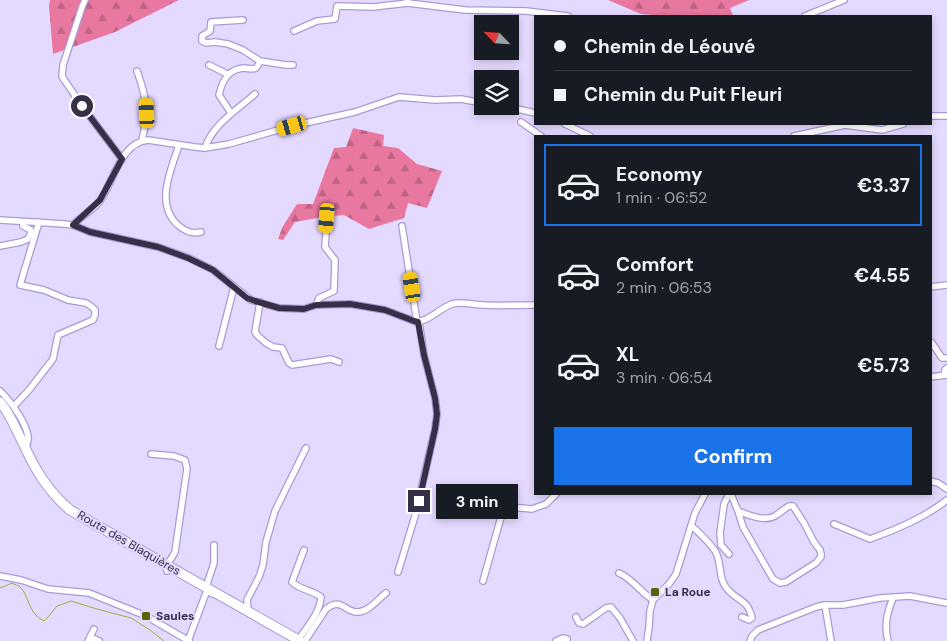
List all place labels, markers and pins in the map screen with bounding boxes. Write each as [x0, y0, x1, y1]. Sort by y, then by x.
place label: La Roue [665, 584, 711, 600]
marker: La Roue [649, 586, 661, 598]
place label: Saules [156, 608, 194, 624]
marker: Saules [140, 610, 152, 622]

